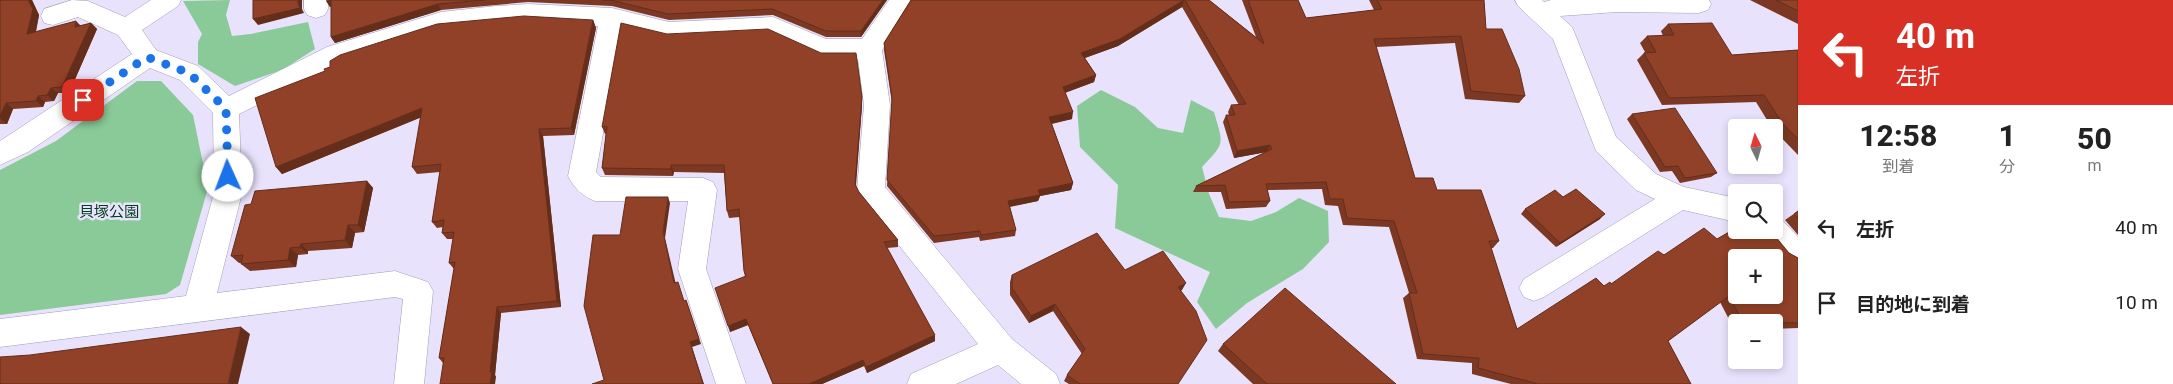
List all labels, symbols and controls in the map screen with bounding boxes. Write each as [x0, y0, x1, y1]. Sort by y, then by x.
text: 40 m [1896, 16, 1975, 57]
icon: left [1813, 20, 1878, 85]
text: 左折 [1896, 64, 1940, 89]
pin [62, 79, 104, 121]
icon: arrive [69, 86, 97, 114]
text: 12:58 [1859, 118, 1937, 153]
text: 1 [1999, 118, 2016, 153]
north arrow [1728, 119, 1782, 174]
map controls [1728, 119, 1783, 369]
text: 50 [2077, 121, 2112, 156]
position arrow [201, 149, 253, 201]
text: m [2087, 156, 2101, 175]
text: 到着 [1882, 157, 1914, 176]
text: 分 [1999, 157, 2015, 176]
button: search [1728, 184, 1783, 239]
park label: 貝塚公園 [79, 203, 139, 221]
icon: left [1813, 214, 1841, 242]
text: 40 m [2115, 216, 2158, 239]
text: 左折 [1856, 218, 1894, 241]
button: + [1728, 249, 1783, 304]
icon: arrive [1813, 289, 1841, 317]
text: 10 m [2115, 291, 2158, 314]
text: 目的地に到着 [1856, 293, 1970, 316]
button: − [1728, 314, 1783, 369]

